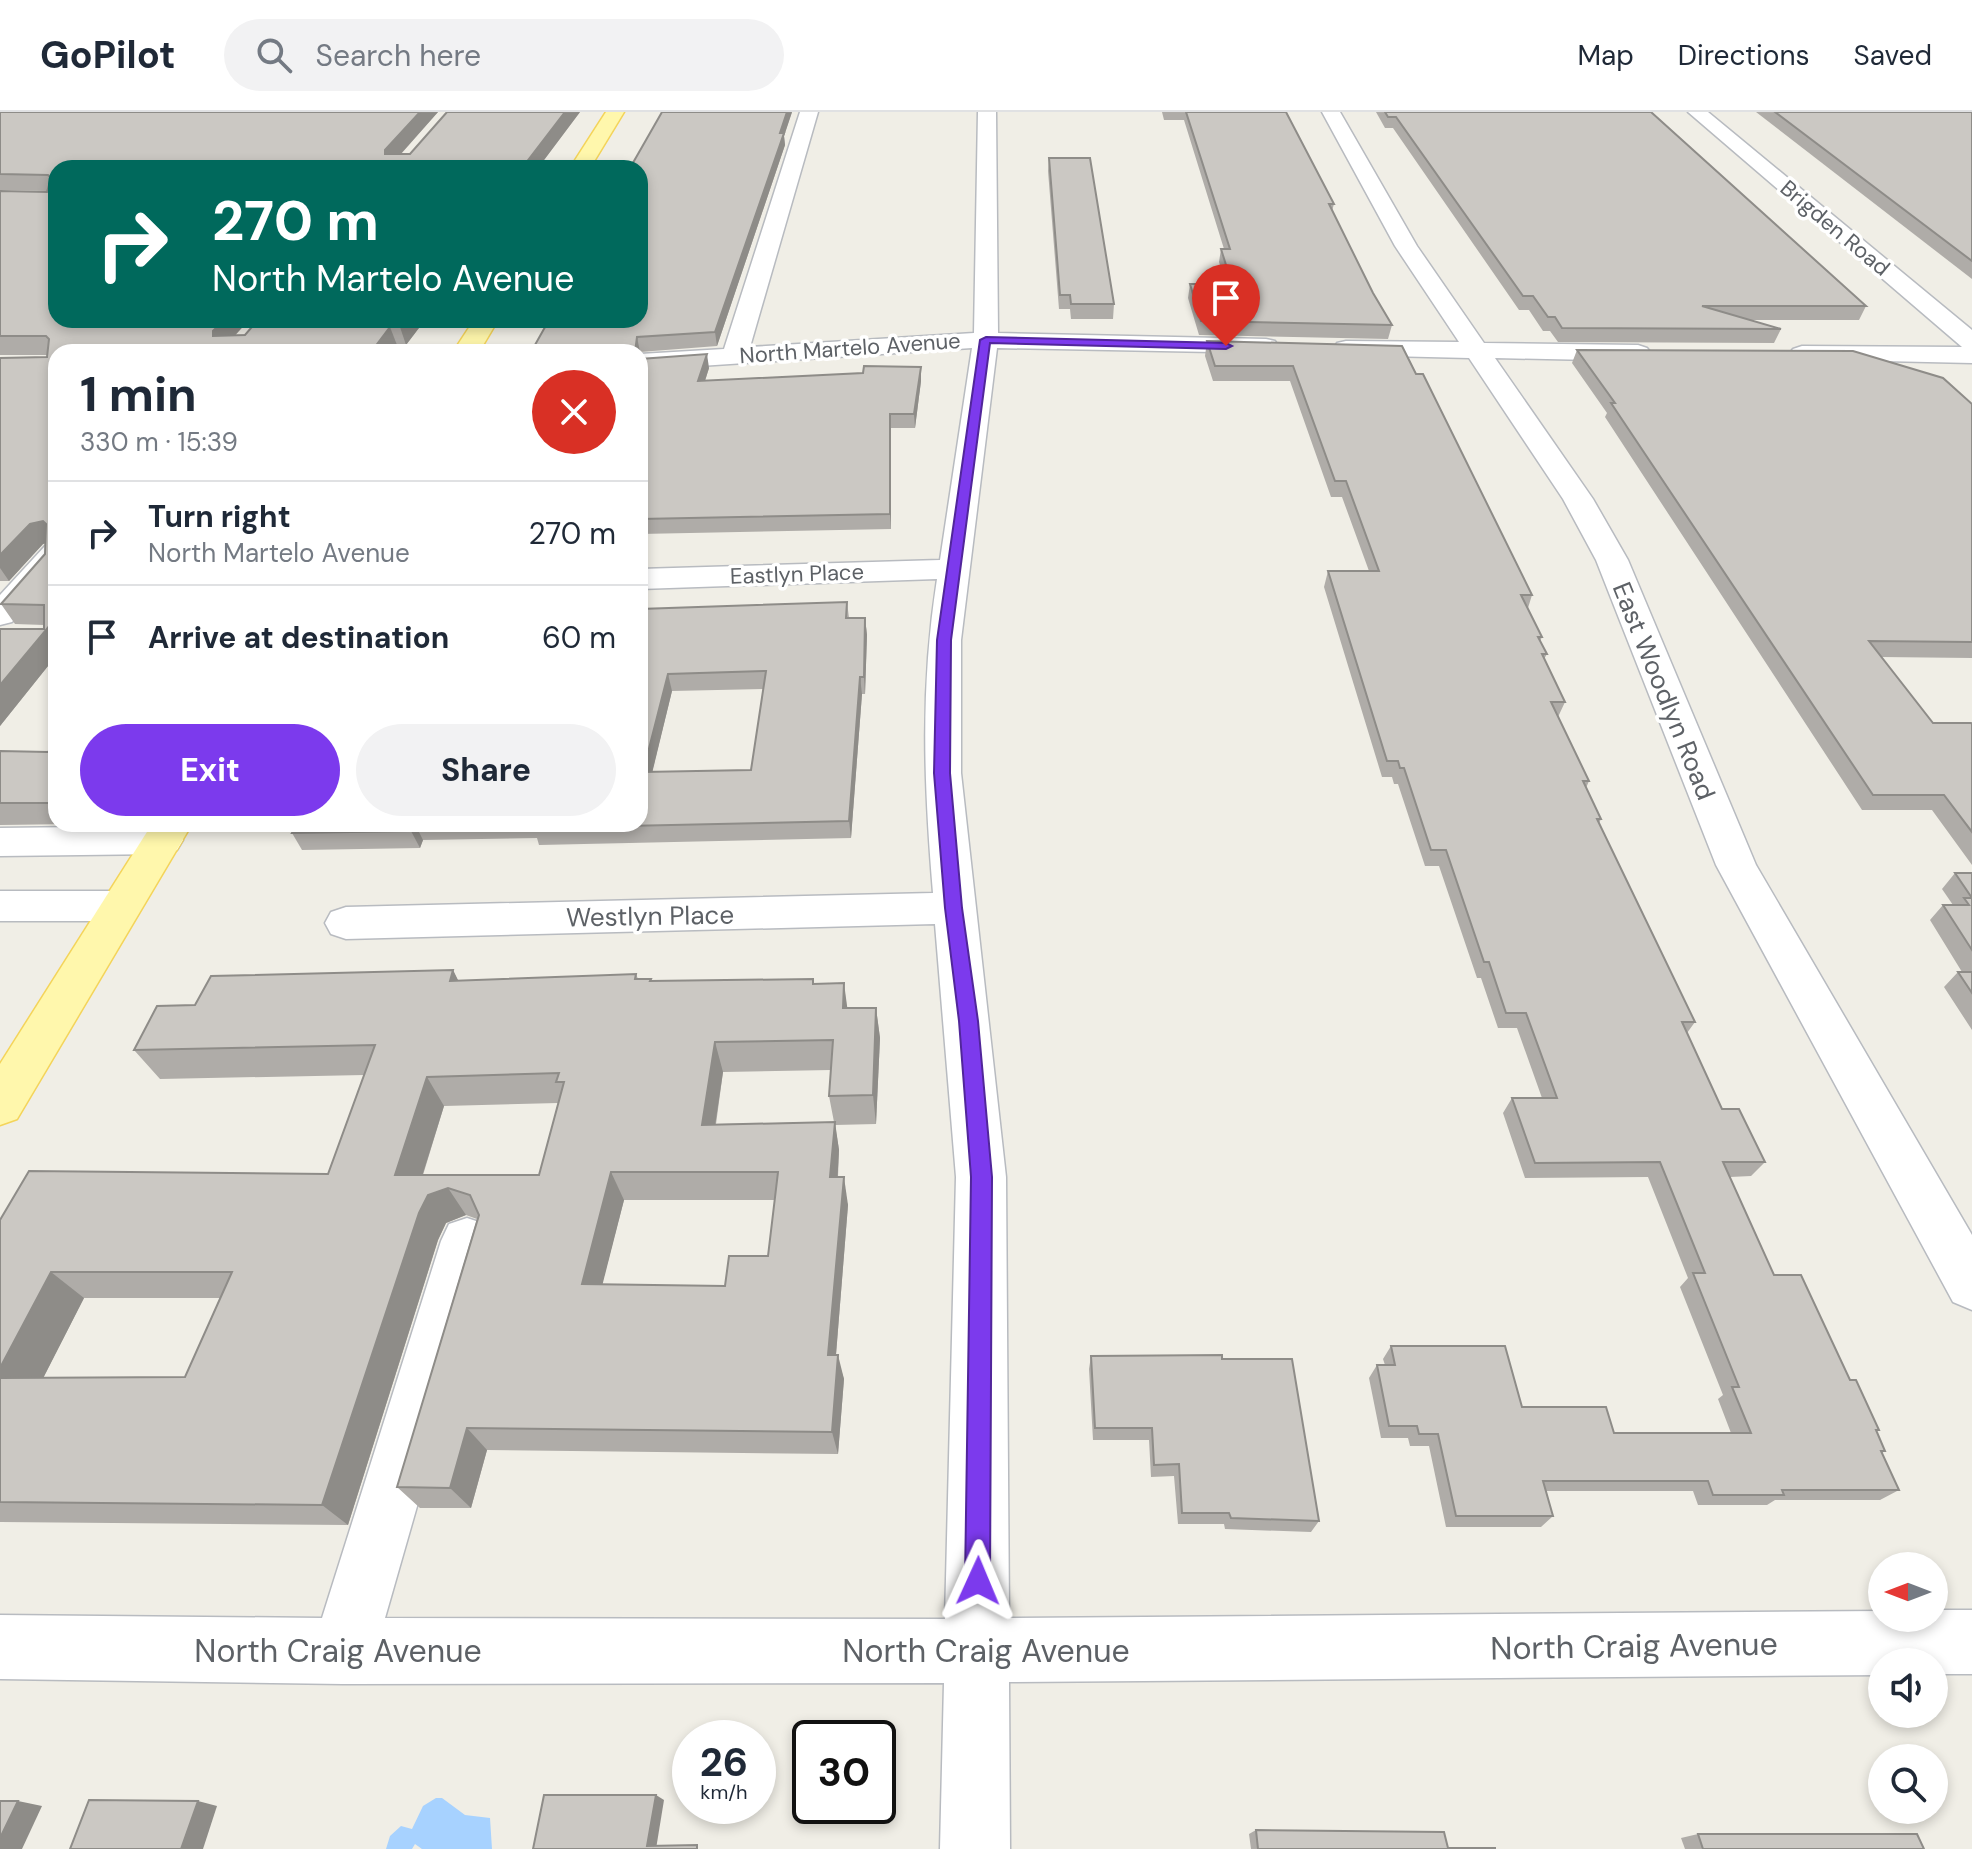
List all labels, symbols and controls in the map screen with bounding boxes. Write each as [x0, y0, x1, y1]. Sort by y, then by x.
search box [224, 19, 784, 91]
text: GoPilot [40, 30, 176, 80]
icon: search [252, 33, 296, 77]
text: Search here [316, 36, 481, 75]
text: Map [1577, 37, 1634, 74]
text: Directions [1678, 37, 1810, 74]
text: Saved [1854, 37, 1932, 74]
street label: Brigden Road [1774, 174, 1896, 282]
text: 270 m [212, 184, 379, 257]
icon: right [80, 192, 184, 296]
text: North Martelo Avenue [212, 255, 574, 302]
pin [1192, 264, 1260, 346]
icon: arrive [1204, 276, 1248, 320]
street label: North Martelo Avenue [739, 326, 961, 370]
text: 1 min [80, 363, 197, 426]
button: close [532, 370, 616, 454]
text: 330 m · 15:39 [80, 425, 238, 459]
text: Turn right [148, 497, 291, 536]
icon: right [80, 511, 124, 555]
text: 270 m [528, 514, 616, 553]
text: North Martelo Avenue [148, 536, 410, 570]
street label: Eastlyn Place [730, 557, 864, 591]
street label: East Woodlyn Road [1605, 577, 1723, 805]
icon: arrive [80, 615, 124, 659]
text: Arrive at destination [148, 618, 449, 657]
text: 60 m [542, 618, 616, 657]
button: Exit [80, 724, 340, 816]
button: Share [356, 724, 616, 816]
street label: Westlyn Place [566, 898, 734, 934]
position arrow [936, 1539, 1020, 1623]
north arrow [1868, 1552, 1948, 1632]
map controls [1868, 1552, 1948, 1824]
street label: North Craig Avenue [1490, 1622, 1778, 1670]
street label: North Craig Avenue [194, 1630, 482, 1672]
street label: North Craig Avenue [842, 1630, 1130, 1672]
button: sound [1868, 1648, 1948, 1728]
speed limit sign: 30 [792, 1720, 896, 1824]
text: 26 [700, 1736, 748, 1788]
button: search [1868, 1744, 1948, 1824]
text: km/h [700, 1779, 748, 1805]

